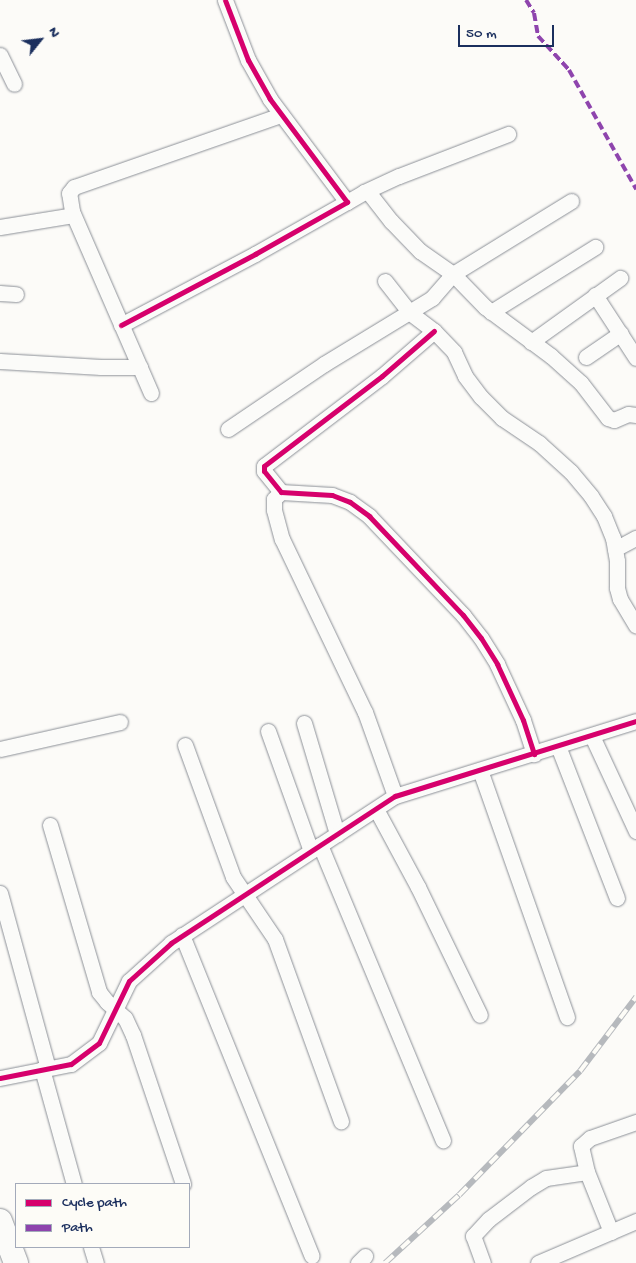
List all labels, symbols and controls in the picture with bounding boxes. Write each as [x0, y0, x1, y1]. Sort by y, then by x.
north arrow [15, 15, 65, 65]
scale bar [461, 15, 557, 47]
text: N [44, 24, 63, 41]
text: 50 m [466, 25, 497, 43]
legend [15, 1183, 190, 1248]
text: Cycle path [62, 1194, 127, 1212]
text: Path [62, 1219, 93, 1237]

